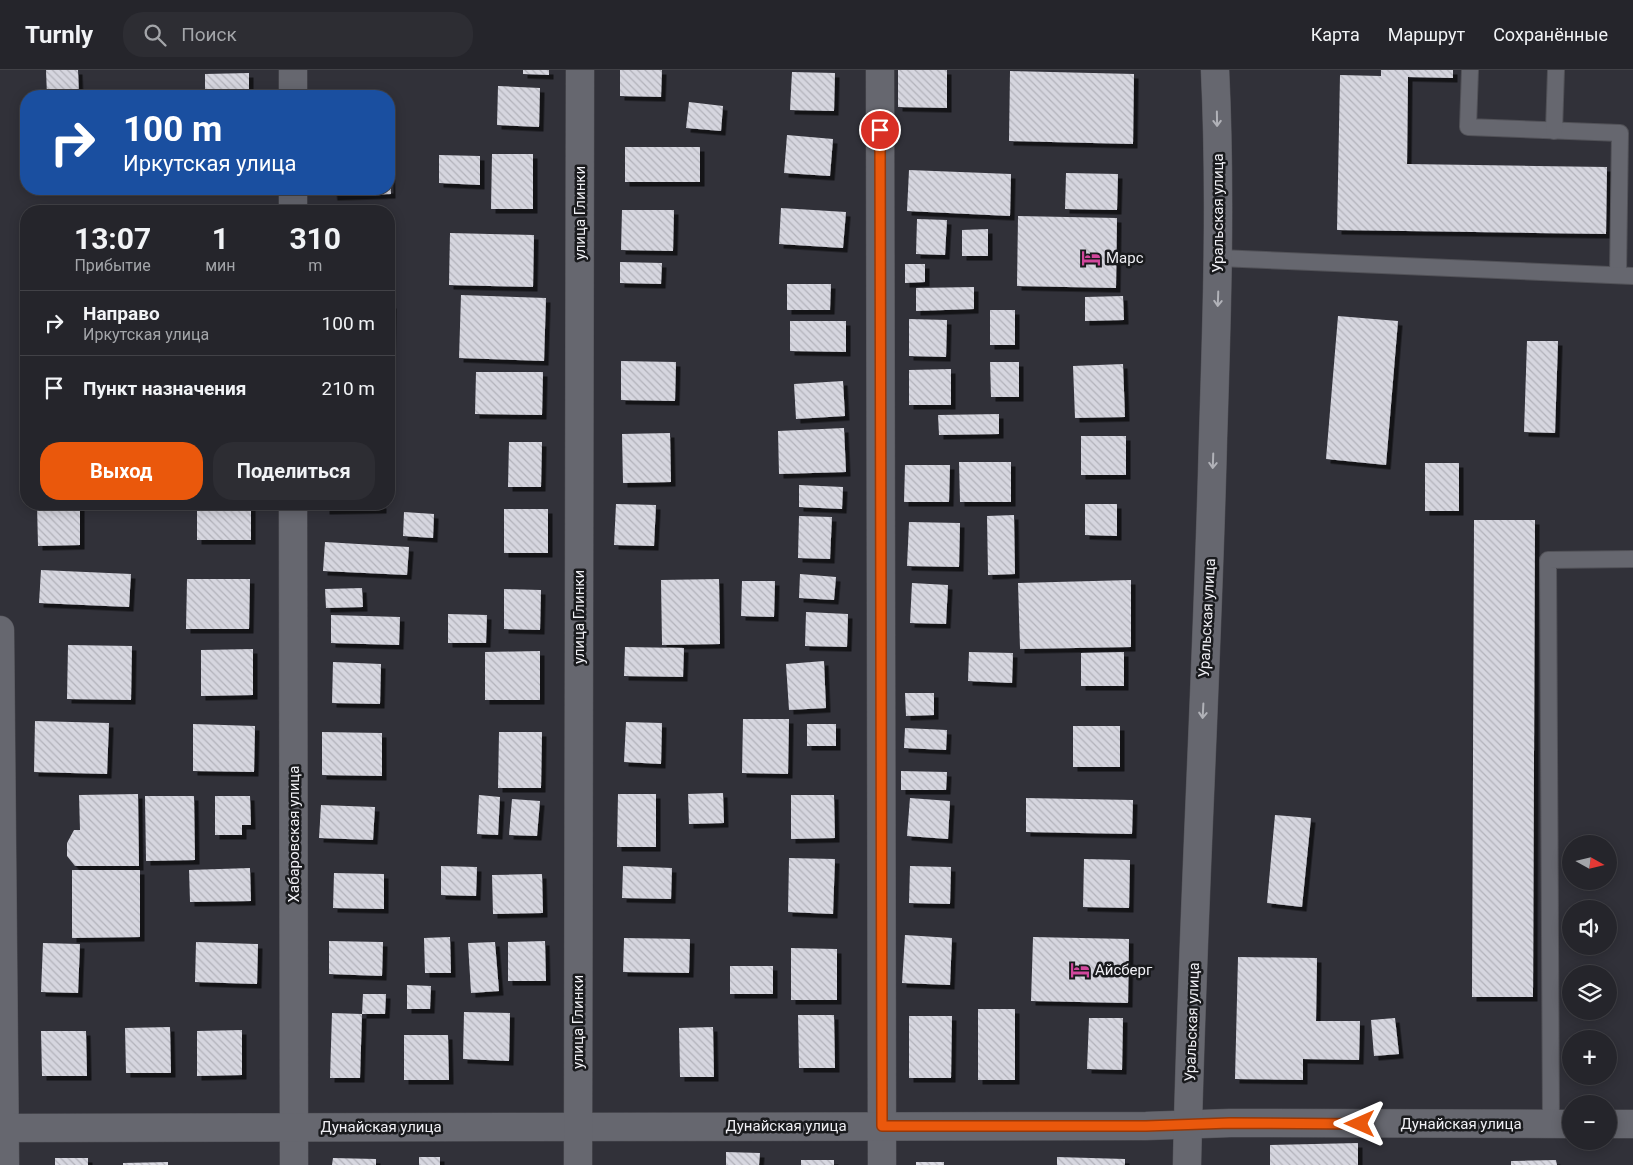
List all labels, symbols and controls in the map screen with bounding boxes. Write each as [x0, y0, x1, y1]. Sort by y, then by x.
search box [123, 12, 473, 57]
text: Turnly [25, 21, 93, 49]
icon: search [141, 21, 169, 49]
text: Поиск [181, 23, 237, 46]
text: Карта [1311, 24, 1360, 45]
text: Маршрут [1388, 24, 1465, 45]
text: Сохранённые [1493, 24, 1608, 45]
text: 100 m [123, 109, 222, 150]
pin [859, 109, 901, 151]
icon: right [40, 110, 105, 175]
one-way arrow [1212, 110, 1222, 126]
icon: arrive [866, 116, 894, 144]
text: Иркутская улица [123, 151, 296, 176]
street label: Уральская улица [1209, 153, 1227, 273]
street label: улица Глинки [571, 166, 589, 260]
text: 13:07 [74, 221, 151, 256]
text: 1 [212, 221, 229, 256]
text: 310 [289, 221, 341, 256]
hotel icon: Марс [1080, 247, 1102, 269]
place label: Марс [1106, 249, 1144, 267]
text: Прибытие [74, 256, 151, 275]
text: мин [205, 256, 235, 275]
text: m [308, 256, 322, 275]
one-way arrow [1213, 290, 1222, 306]
text: Направо [83, 302, 160, 325]
icon: right [40, 309, 68, 337]
text: 100 m [322, 312, 375, 335]
text: Иркутская улица [83, 325, 209, 344]
icon: arrive [40, 374, 68, 402]
text: Пункт назначения [83, 377, 246, 400]
text: 210 m [322, 377, 375, 400]
button: Выход [40, 442, 203, 500]
button: Поделиться [213, 442, 375, 500]
one-way arrow [1208, 453, 1217, 469]
street label: Уральская улица [1195, 558, 1219, 678]
street label: улица Глинки [570, 570, 588, 664]
one-way arrow [1198, 703, 1207, 719]
street label: Хабаровская улица [285, 766, 303, 902]
north arrow [1562, 835, 1618, 890]
map controls [1562, 835, 1617, 1150]
button: sound [1562, 900, 1617, 955]
hotel icon: Айсберг [1069, 959, 1091, 981]
place label: Айсберг [1095, 961, 1153, 979]
street label: Уральская улица [1181, 962, 1203, 1082]
button: layers [1562, 965, 1617, 1020]
street label: улица Глинки [569, 975, 587, 1069]
button: + [1562, 1030, 1617, 1085]
button: − [1562, 1095, 1617, 1150]
position arrow [1333, 1097, 1385, 1149]
street label: Дунайская улица [1400, 1115, 1522, 1133]
street label: Дунайская улица [725, 1117, 847, 1135]
street label: Дунайская улица [320, 1118, 442, 1136]

